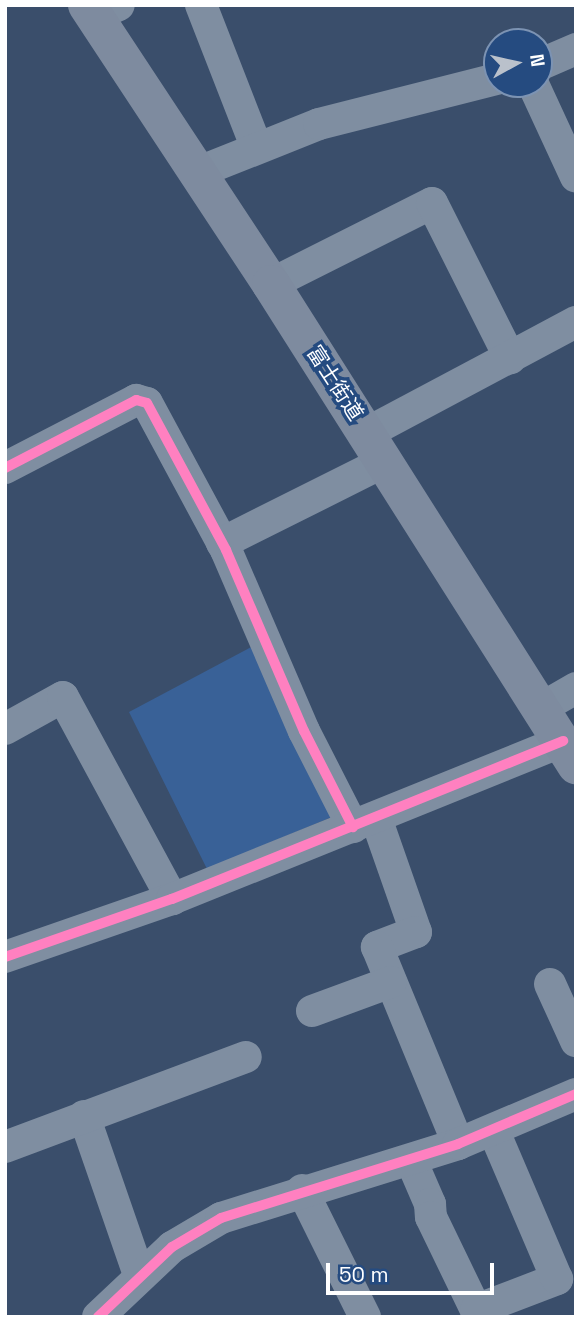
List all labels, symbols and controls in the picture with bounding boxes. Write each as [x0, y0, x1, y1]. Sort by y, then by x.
north arrow [483, 28, 553, 98]
text: N [524, 52, 551, 68]
street label: 富士街道 [302, 341, 368, 425]
scale bar [329, 1248, 497, 1292]
text: 50 m [339, 1261, 389, 1288]

